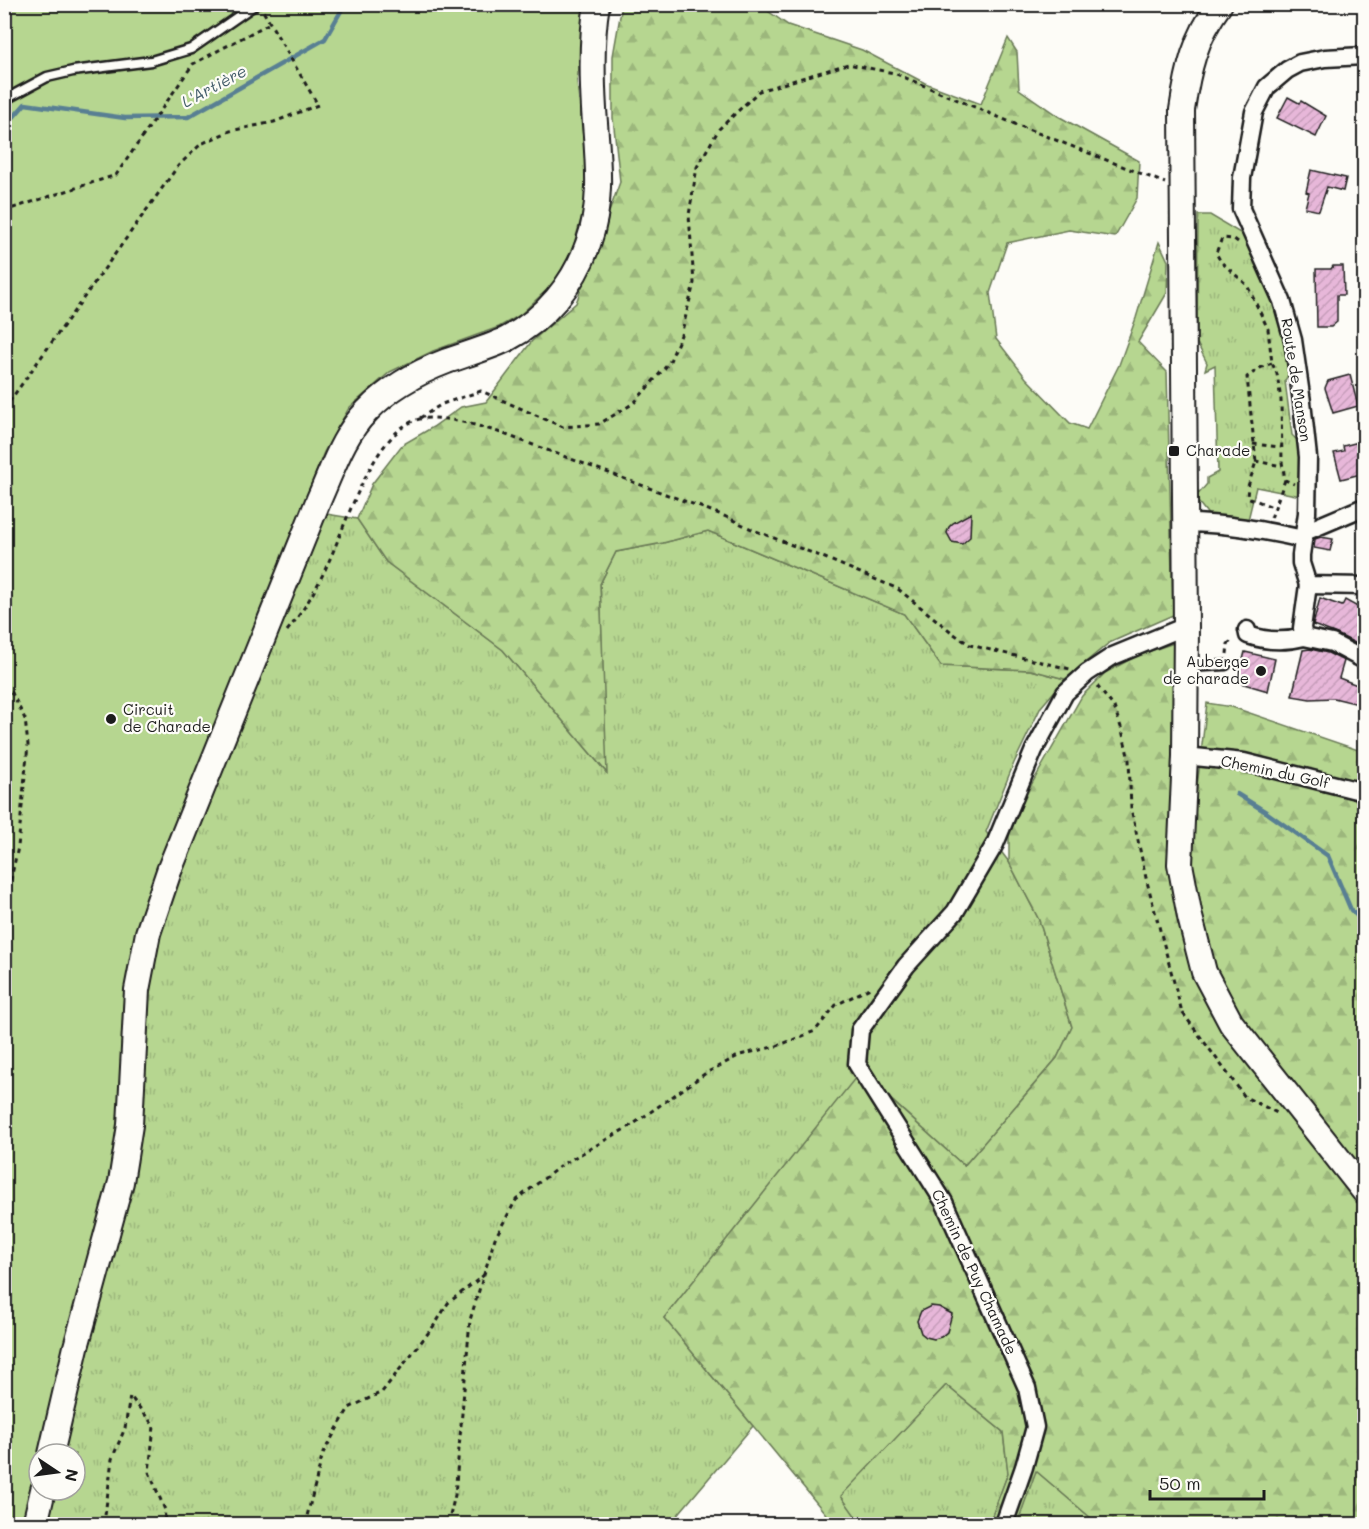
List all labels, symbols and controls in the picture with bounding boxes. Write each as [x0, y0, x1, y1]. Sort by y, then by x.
water label: L'Artière [178, 60, 250, 111]
street label: Route de Manson [1277, 316, 1317, 443]
place label: Charade [1186, 440, 1250, 460]
marker: Charade [1167, 444, 1181, 458]
place label: Auberge de charade [1163, 651, 1249, 688]
marker: Auberge de charade [1254, 664, 1268, 678]
place label: Circuit de Charade [123, 699, 211, 736]
marker: Circuit de Charade [104, 712, 118, 726]
street label: Chemin du Golf [1219, 750, 1332, 793]
street label: Chemin de Puy Chamade [928, 1186, 1022, 1358]
north arrow [27, 1442, 87, 1502]
scale bar [1150, 1463, 1264, 1501]
text: N [61, 1467, 84, 1484]
text: 50 m [1159, 1471, 1201, 1495]

